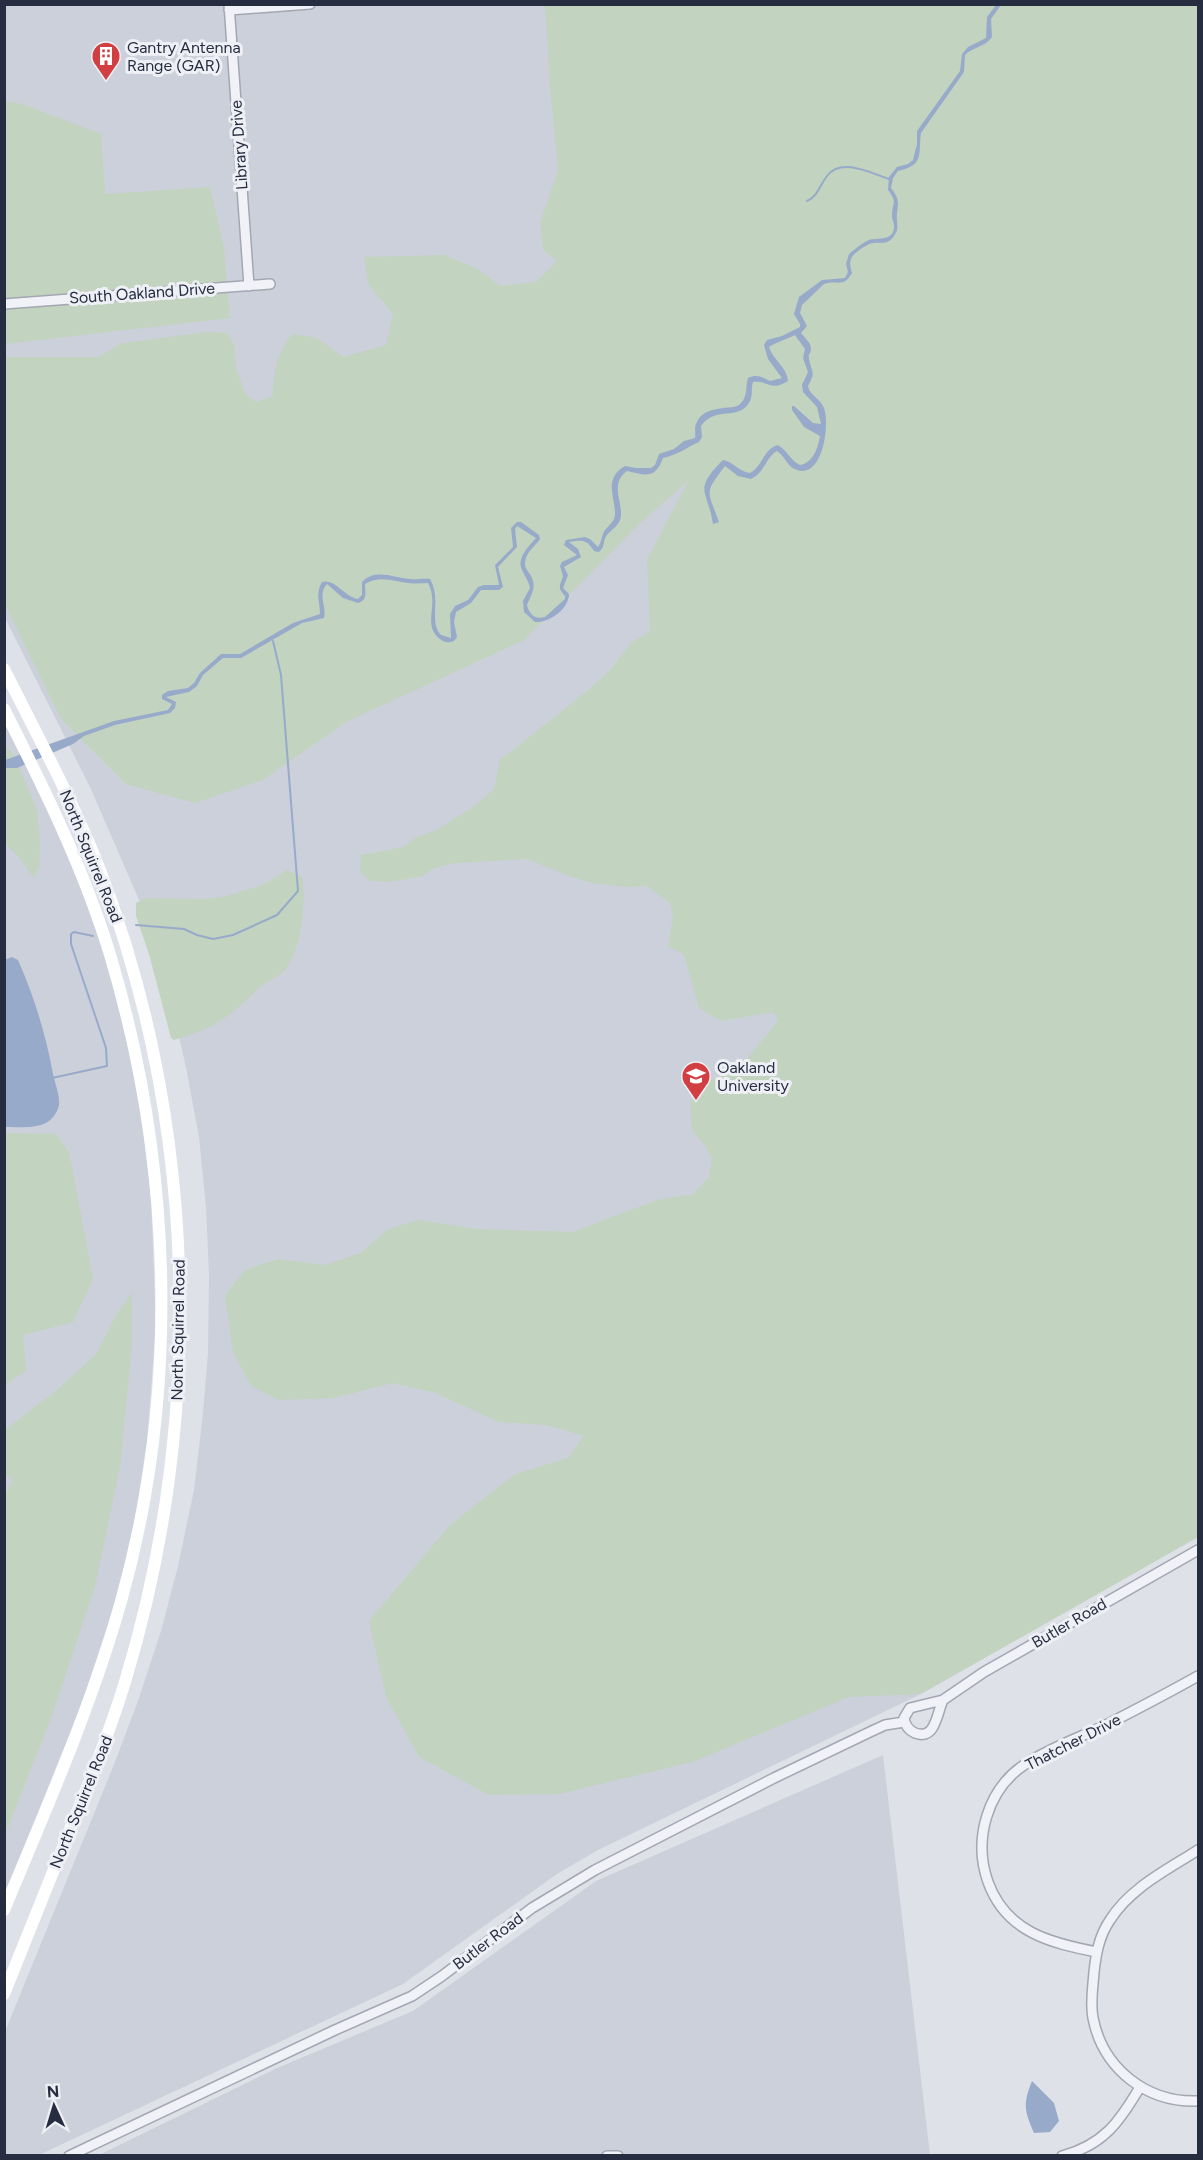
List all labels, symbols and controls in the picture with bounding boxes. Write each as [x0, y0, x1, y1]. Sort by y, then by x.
place label: Gantry Antenna Range (GAR) [127, 38, 241, 75]
building icon: Gantry Antenna Range (GAR) [90, 40, 122, 82]
street label: Library Drive [226, 99, 252, 190]
street label: South Oakland Drive [68, 278, 216, 308]
street label: North Squirrel Road [56, 787, 126, 925]
place label: Oakland University [717, 1058, 789, 1095]
school or university icon: Oakland University [680, 1060, 712, 1102]
street label: North Squirrel Road [167, 1259, 189, 1401]
street label: Butler Road [1028, 1594, 1110, 1652]
street label: Thatcher Drive [1022, 1710, 1124, 1774]
street label: North Squirrel Road [46, 1733, 116, 1871]
street label: Butler Road [449, 1908, 527, 1974]
north arrow [24, 2076, 84, 2136]
text: N [46, 2082, 60, 2101]

